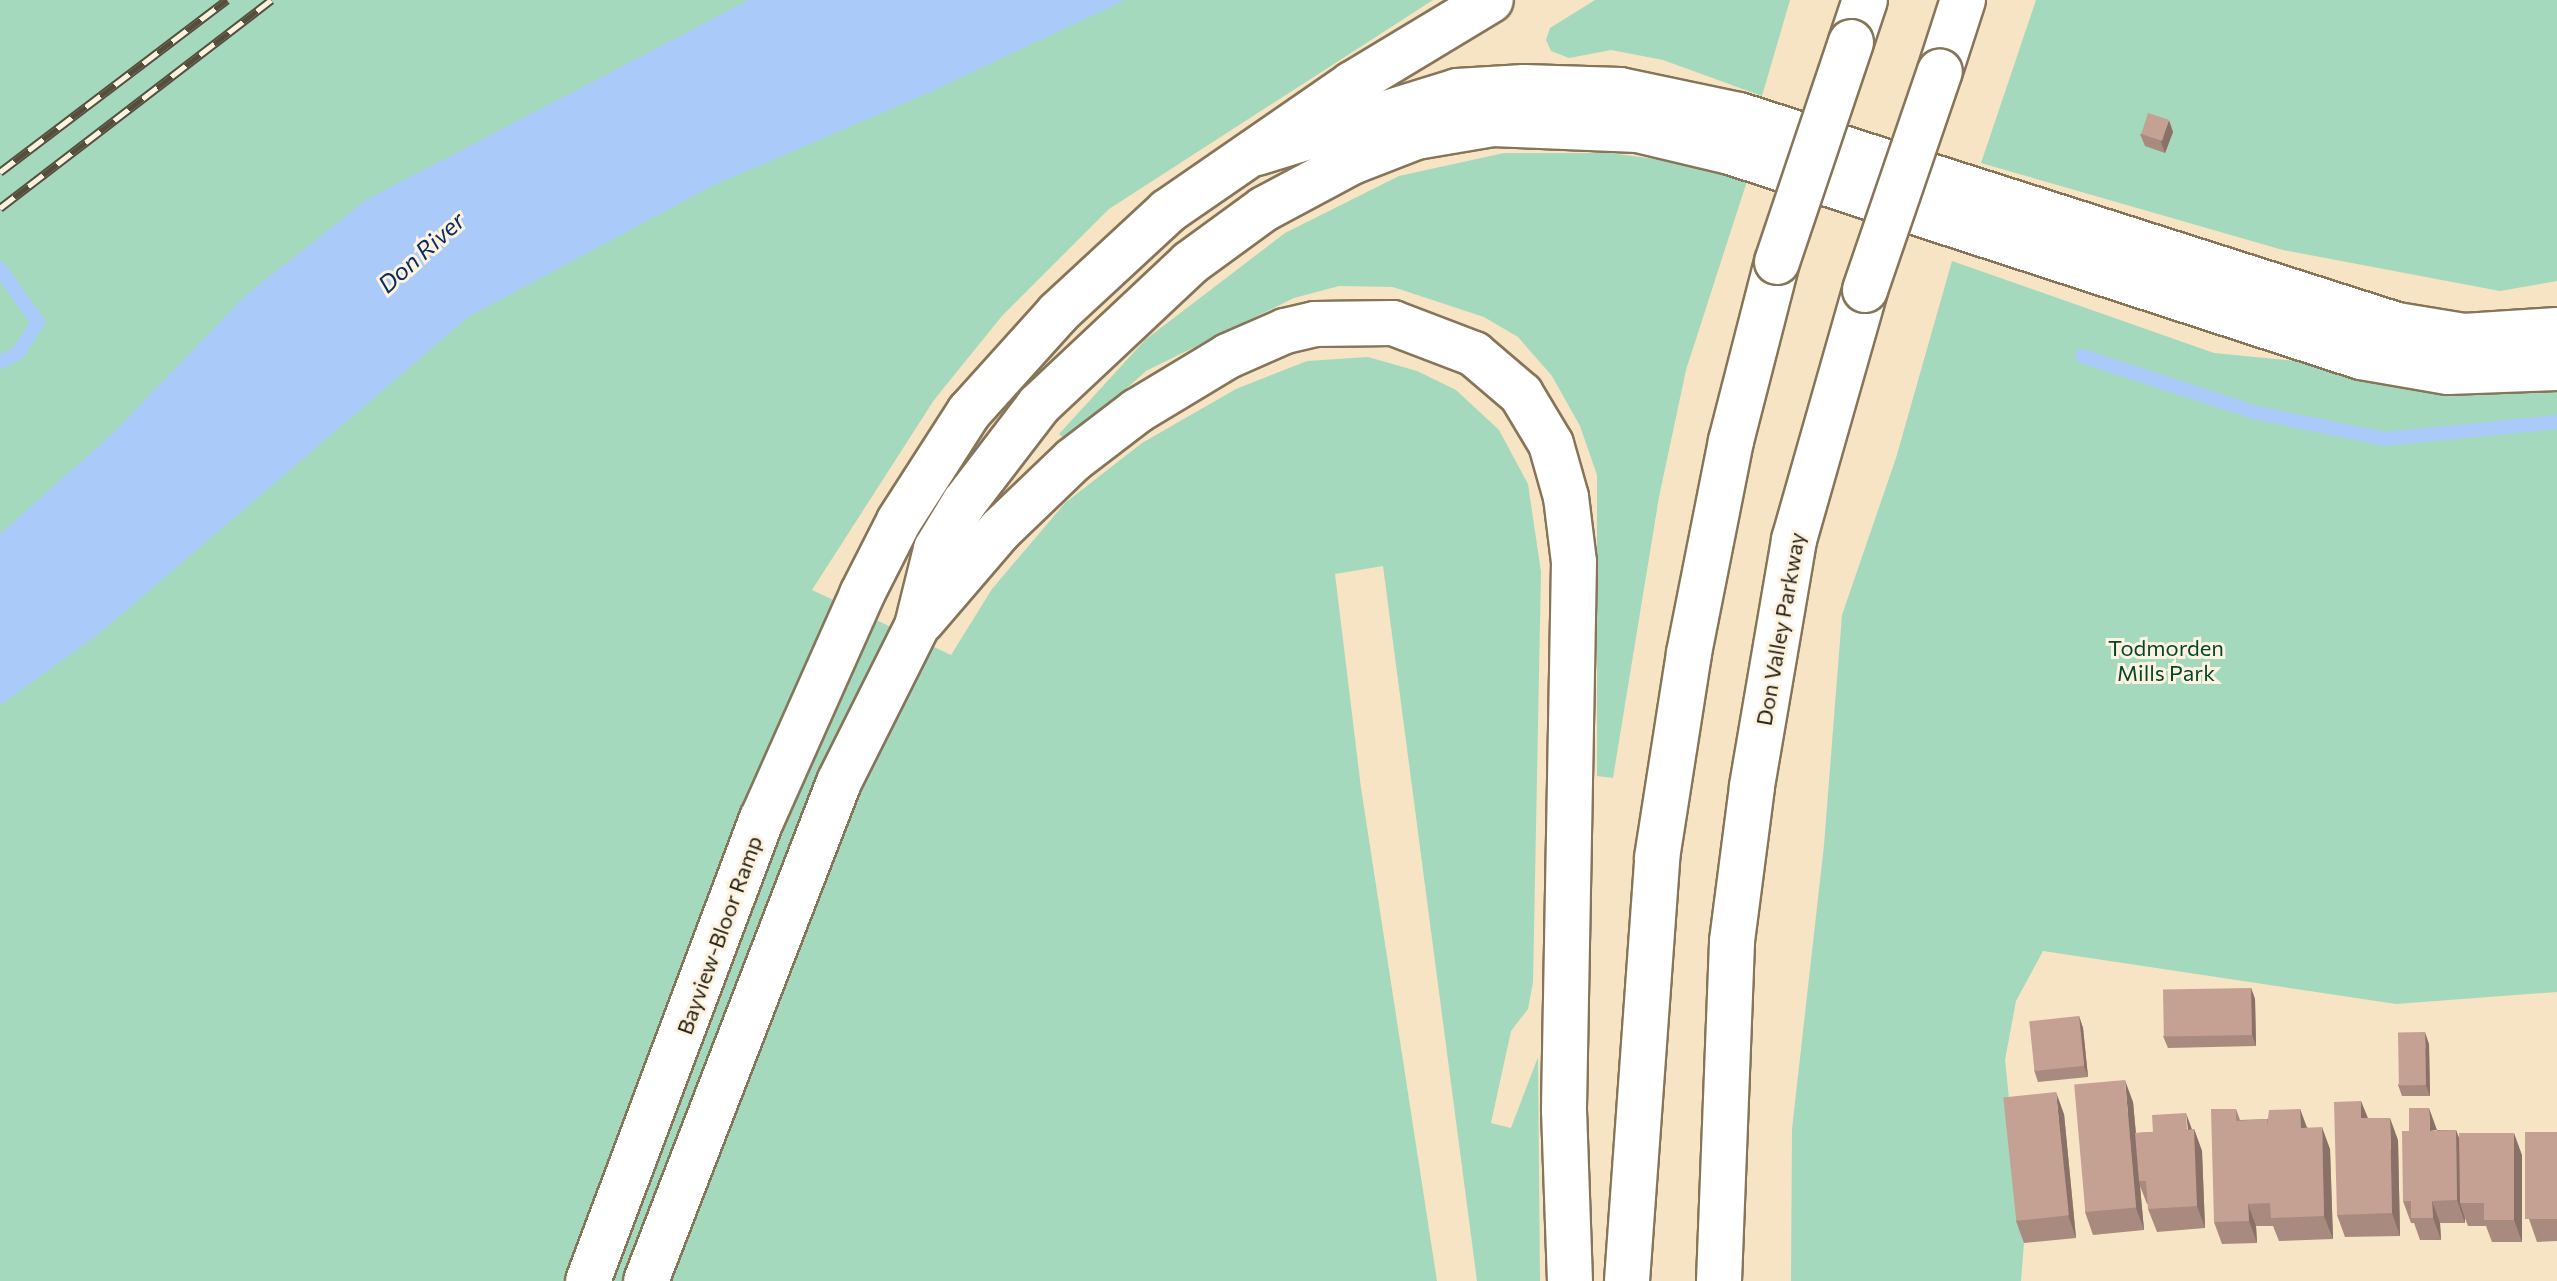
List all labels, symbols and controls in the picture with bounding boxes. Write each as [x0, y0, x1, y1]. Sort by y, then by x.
water label: Don River [372, 206, 470, 298]
street label: Don Valley Parkway [1750, 530, 1810, 728]
park label: Todmorden Mills Park [2108, 634, 2224, 686]
street label: Bayview-Bloor Ramp [671, 832, 767, 1038]

